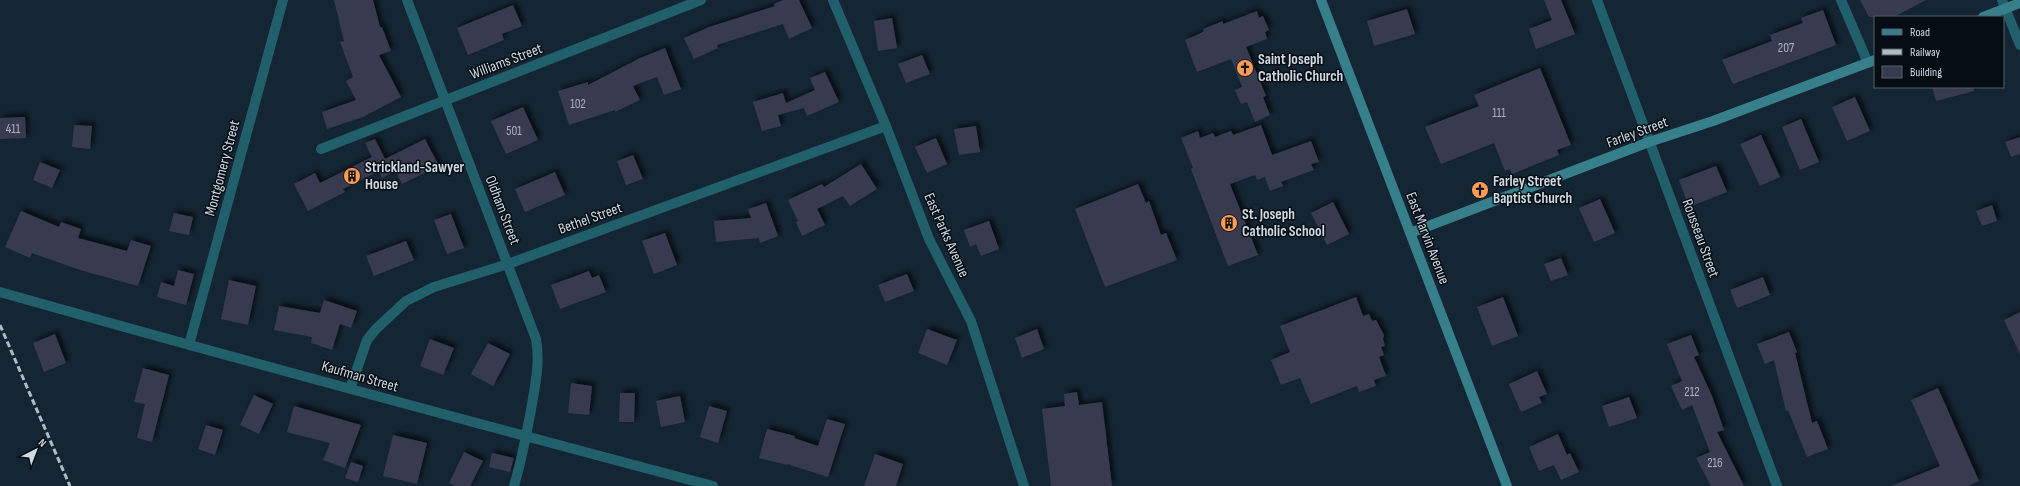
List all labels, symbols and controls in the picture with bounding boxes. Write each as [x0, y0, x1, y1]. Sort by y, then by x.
legend [1874, 16, 2004, 88]
text: Road [1910, 25, 1930, 40]
street label: Williams Street [467, 39, 545, 84]
house number: 207 [1778, 40, 1795, 56]
text: Railway [1910, 45, 1941, 60]
place label: Saint Joseph Catholic Church [1258, 50, 1343, 86]
church icon: Saint Joseph Catholic Church [1235, 58, 1255, 78]
text: Building [1910, 65, 1942, 80]
house number: 102 [570, 96, 586, 112]
house number: 111 [1492, 105, 1506, 121]
street label: Farley Street [1604, 112, 1671, 152]
street label: Montgomery Street [201, 118, 244, 218]
house number: 411 [6, 121, 21, 137]
house number: 501 [506, 123, 522, 139]
place label: Strickland-Sawyer House [365, 158, 465, 194]
building icon: Strickland-Sawyer House [342, 166, 362, 186]
place label: Farley Street Baptist Church [1493, 172, 1572, 208]
street label: Oldham Street [481, 173, 525, 248]
church icon: Farley Street Baptist Church [1470, 180, 1490, 200]
street label: East Marvin Avenue [1401, 189, 1454, 287]
street label: East Parks Avenue [920, 190, 974, 280]
street label: Rousseau Street [1678, 196, 1724, 280]
street label: Bethel Street [556, 198, 625, 239]
place label: St. Joseph Catholic School [1242, 205, 1325, 241]
building icon: St. Joseph Catholic School [1219, 213, 1239, 233]
street label: Kaufman Street [319, 356, 401, 397]
house number: 212 [1684, 384, 1700, 400]
north arrow [16, 430, 56, 470]
text: N [36, 436, 49, 450]
house number: 216 [1707, 455, 1723, 471]

